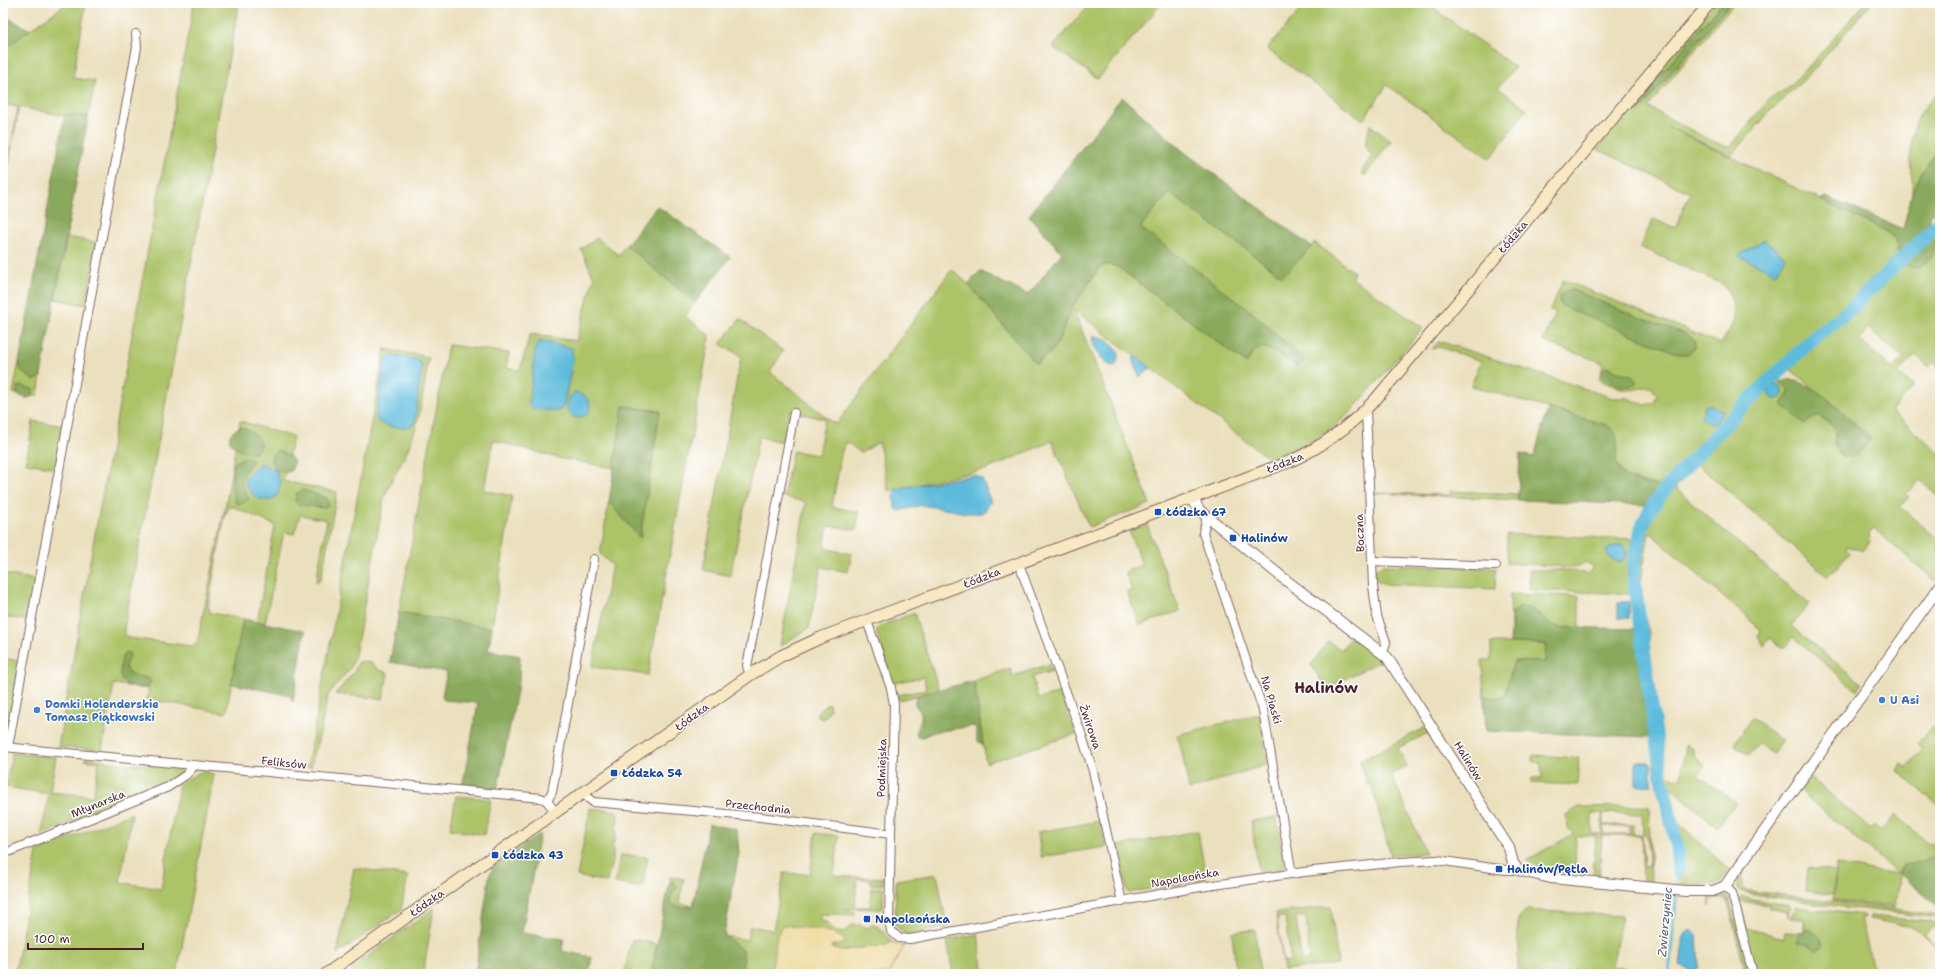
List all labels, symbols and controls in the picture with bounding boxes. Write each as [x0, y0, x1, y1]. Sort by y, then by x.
street label: Łódzka [1494, 217, 1531, 257]
street label: Łódzka [1263, 449, 1306, 478]
place label: Łódzka 67 [1165, 505, 1227, 520]
marker: Łódzka 67 [1153, 507, 1163, 517]
street label: Boczna [1352, 513, 1368, 552]
place label: Halinów [1241, 531, 1288, 546]
marker: Halinów [1228, 533, 1238, 543]
street label: Łódzka [960, 564, 1003, 592]
street label: Na Piaski [1257, 674, 1285, 726]
district label: Halinów [1294, 678, 1358, 698]
place label: U Asi [1890, 693, 1919, 708]
marker: U Asi [1877, 695, 1887, 705]
place label: Domki Holenderskie Tomasz Piątkowski [45, 697, 159, 725]
street label: Łódzka [671, 700, 712, 735]
street label: Żwirowa [1075, 703, 1105, 751]
marker: Domki Holenderskie Tomasz Piątkowski [32, 705, 42, 715]
street label: Podmiejska [873, 738, 891, 798]
street label: Halinów [1450, 739, 1486, 784]
street label: Feliksów [261, 753, 308, 773]
place label: Łódzka 54 [621, 766, 682, 781]
marker: Łódzka 54 [609, 768, 619, 778]
street label: Młynarska [69, 786, 127, 822]
street label: Przechodnia [725, 796, 792, 818]
place label: Łódzka 43 [502, 848, 564, 863]
marker: Łódzka 43 [490, 850, 500, 860]
place label: Halinów/Pętla [1507, 862, 1588, 877]
marker: Halinów/Pętla [1494, 864, 1504, 874]
street label: Napoleońska [1150, 865, 1220, 891]
street label: Łódzka [406, 886, 447, 921]
water label: Zwierzyniec [1654, 886, 1676, 958]
place label: Napoleońska [875, 912, 950, 927]
marker: Napoleońska [862, 914, 872, 924]
scale bar [28, 925, 143, 951]
text: 100 m [34, 931, 70, 947]

